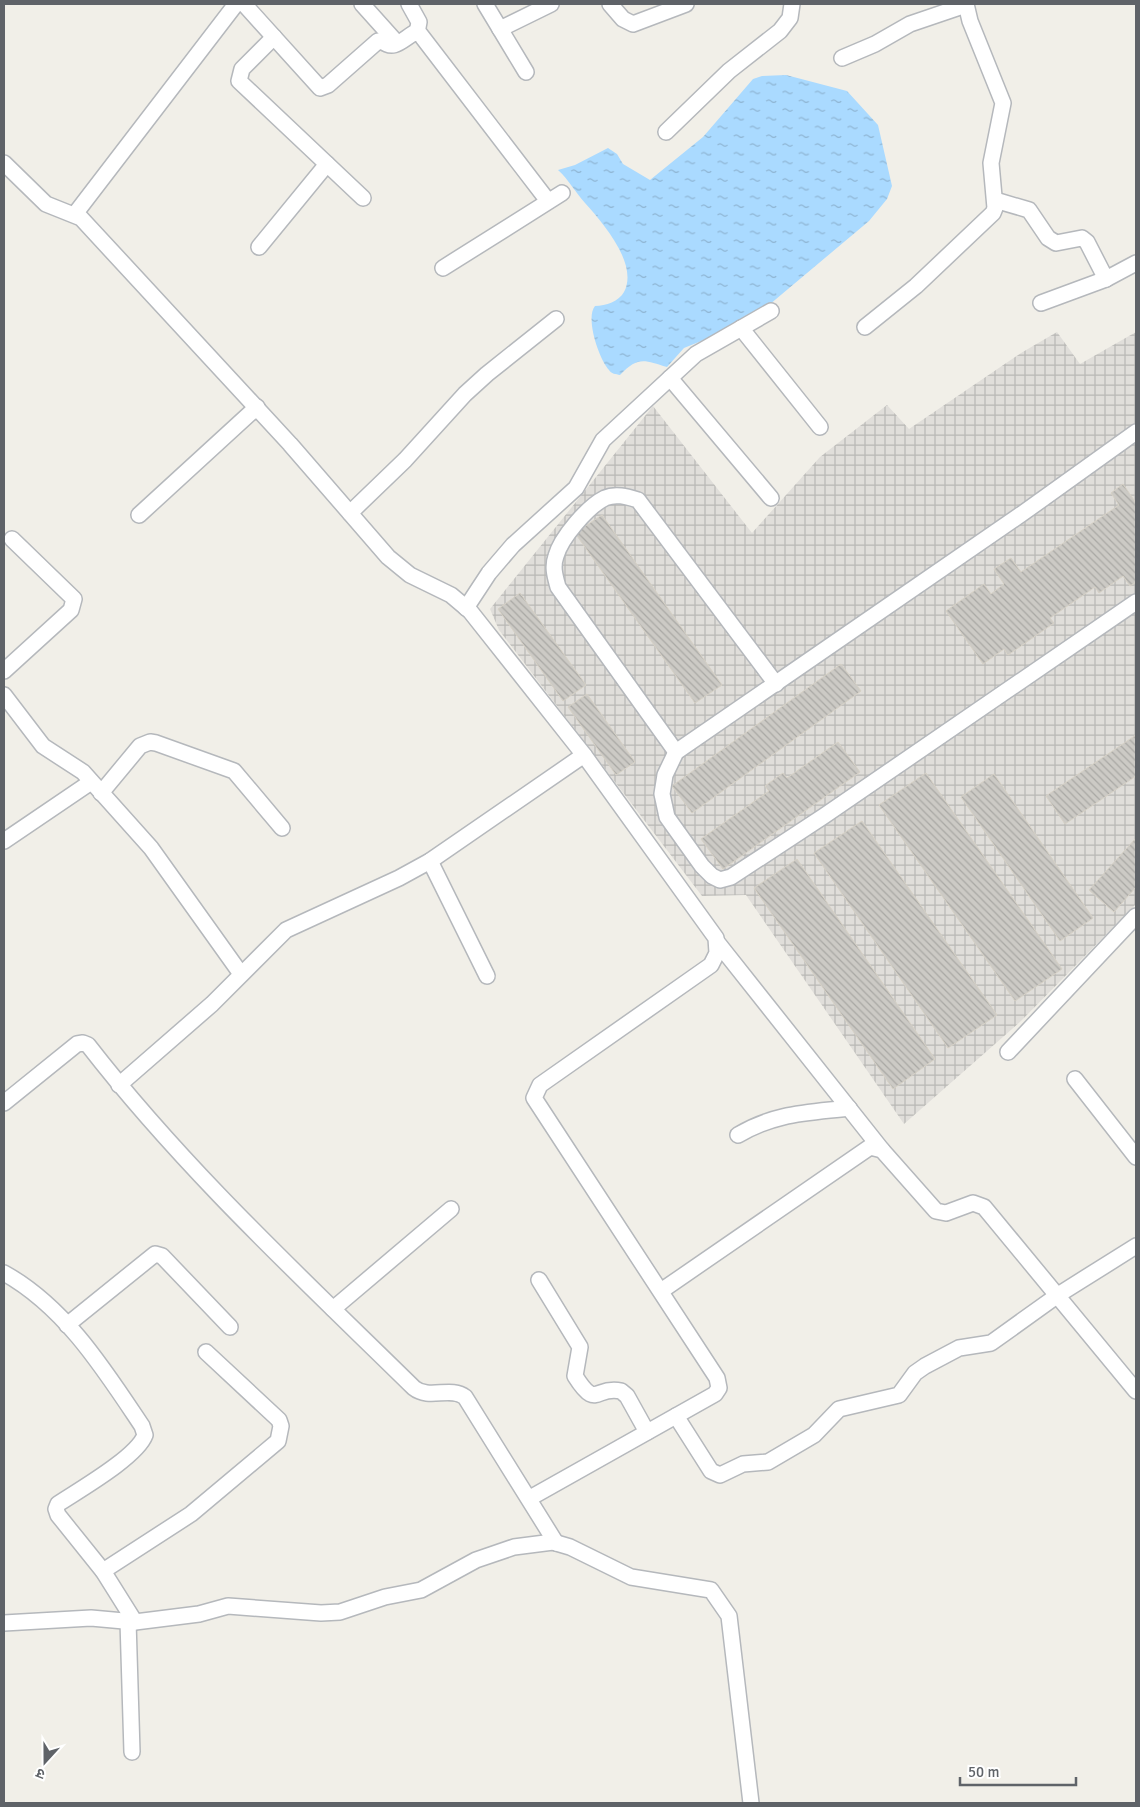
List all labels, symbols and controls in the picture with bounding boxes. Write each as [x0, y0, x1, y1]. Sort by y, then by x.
north arrow [20, 1737, 70, 1787]
scale bar [960, 1754, 1076, 1786]
text: 50 m [968, 1763, 999, 1781]
text: उ [33, 1764, 47, 1783]

